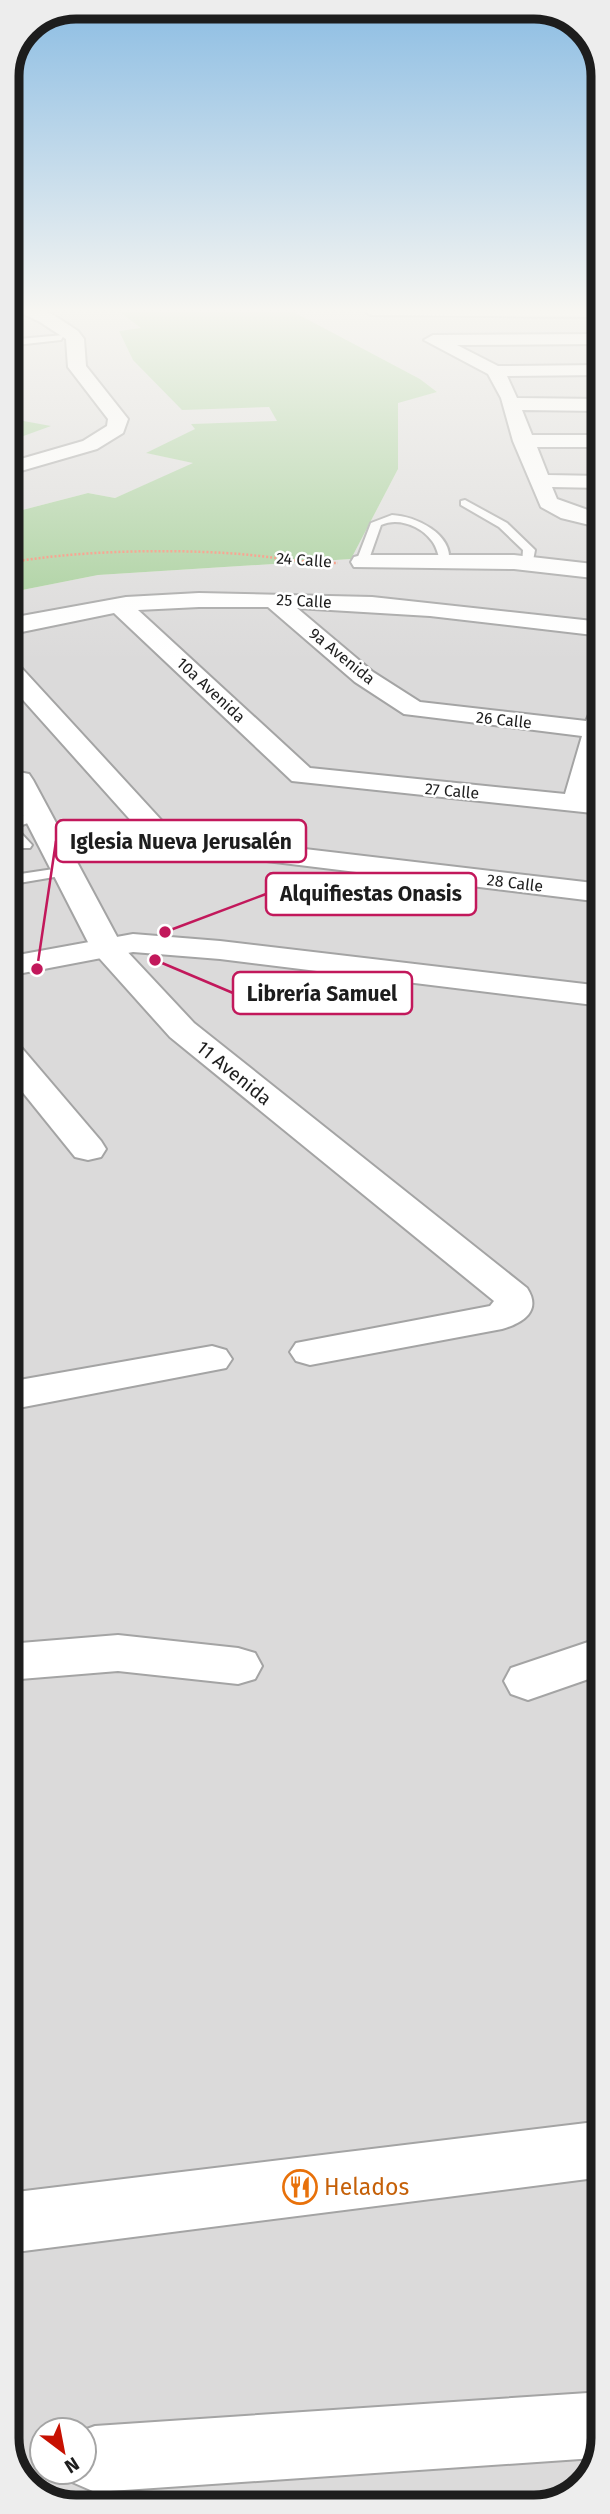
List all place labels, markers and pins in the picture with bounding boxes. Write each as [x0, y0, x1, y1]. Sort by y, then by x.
callout: Iglesia Nueva Jerusalén [56, 820, 306, 862]
callout: Alquifiestas Onasis [266, 873, 476, 915]
callout: Librería Samuel [233, 972, 412, 1014]
restaurant icon: Helados [281, 2168, 319, 2206]
place label: Helados [324, 2173, 409, 2201]

